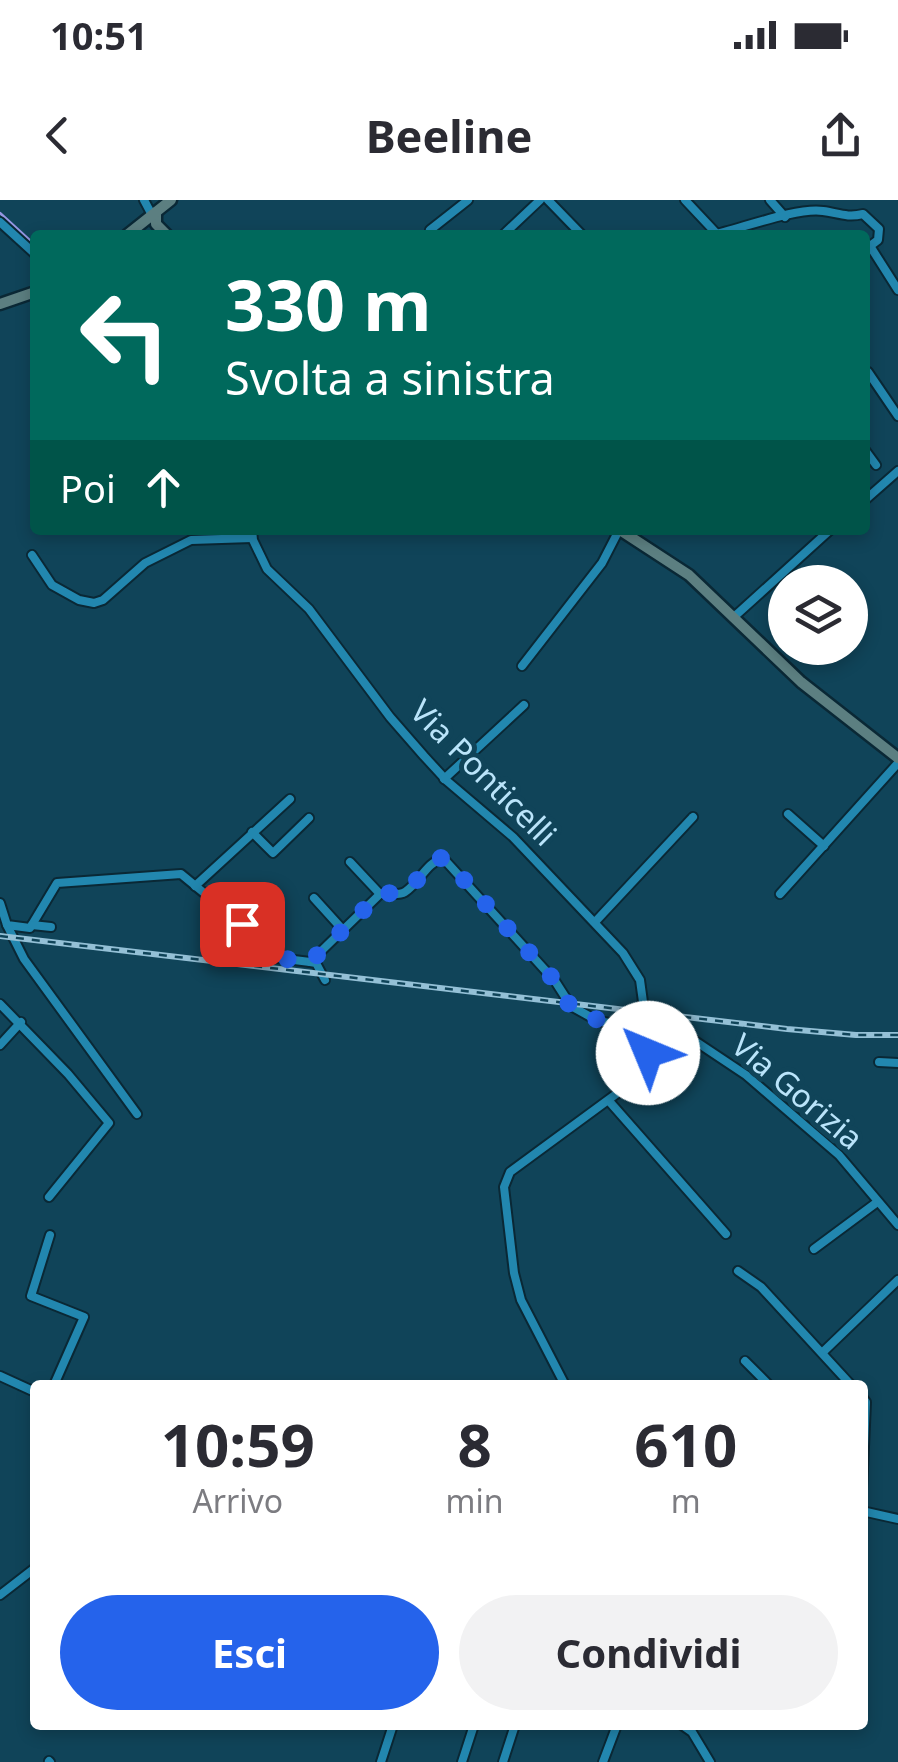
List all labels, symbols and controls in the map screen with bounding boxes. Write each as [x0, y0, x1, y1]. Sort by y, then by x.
text: 10:51 [50, 9, 148, 61]
text: Beeline [366, 105, 532, 166]
icon: back [30, 108, 85, 163]
icon: share [813, 108, 868, 163]
text: 330 m [225, 256, 432, 352]
icon: left [60, 270, 190, 400]
text: Svolta a sinistra [225, 347, 555, 408]
icon: ahead [136, 460, 191, 515]
text: Poi [60, 462, 116, 514]
map controls [768, 565, 868, 665]
button: layers [768, 565, 868, 665]
street label: Via Ponticelli [402, 689, 567, 854]
pin [200, 882, 285, 967]
icon: arrive [215, 897, 270, 952]
position arrow [596, 1001, 700, 1105]
street label: Via Gorizia [723, 1023, 873, 1158]
text: 10:59 [161, 1403, 315, 1485]
text: 8 [457, 1403, 492, 1485]
text: 610 [634, 1403, 737, 1485]
text: Arrivo [192, 1479, 283, 1522]
text: min [446, 1479, 504, 1522]
text: m [671, 1479, 701, 1522]
button: Esci [60, 1595, 439, 1710]
button: Condividi [459, 1595, 838, 1710]

